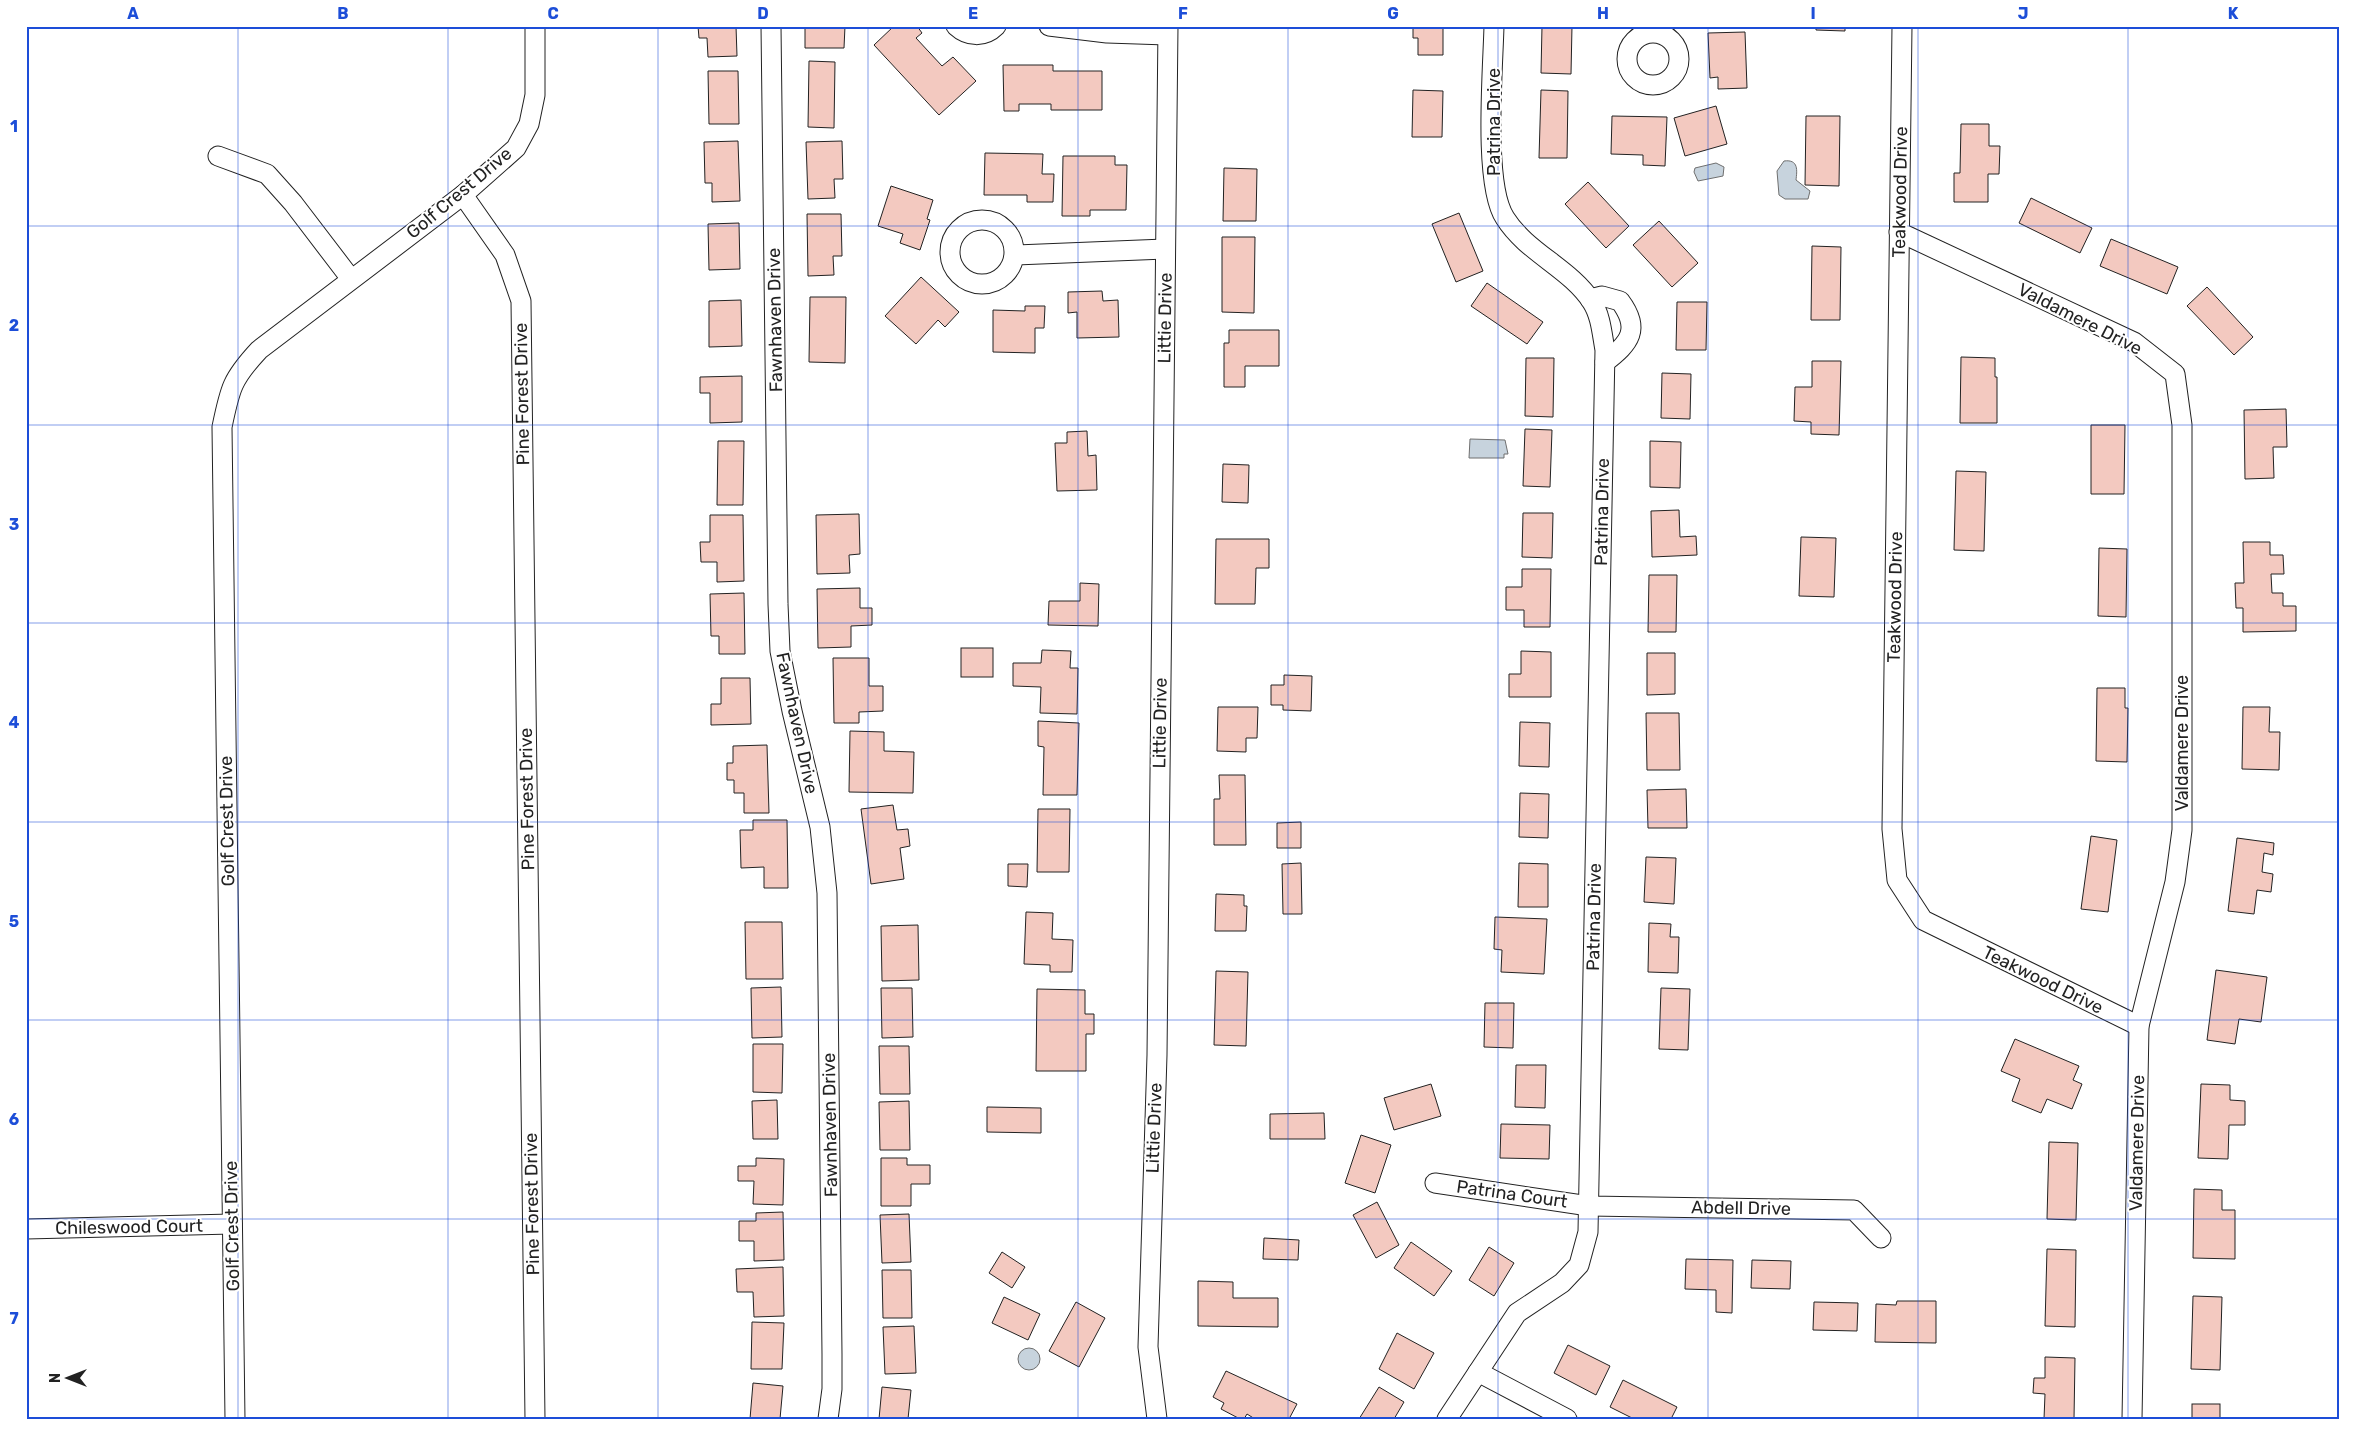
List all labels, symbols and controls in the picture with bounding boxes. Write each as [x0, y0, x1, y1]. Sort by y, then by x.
text: A [127, 4, 139, 23]
text: B [337, 4, 349, 23]
text: C [547, 4, 559, 23]
text: D [757, 4, 769, 23]
text: E [968, 4, 978, 23]
text: F [1178, 4, 1188, 23]
text: G [1387, 4, 1399, 23]
text: H [1597, 4, 1609, 23]
text: I [1810, 4, 1816, 23]
text: J [2018, 4, 2028, 23]
text: K [2228, 4, 2239, 23]
street label: Patrina Drive [1483, 68, 1505, 176]
text: 1 [10, 117, 18, 136]
street label: Teakwood Drive [1888, 126, 1912, 258]
street label: Golf Crest Drive [402, 143, 516, 243]
street label: Fawnhaven Drive [763, 248, 787, 392]
street label: Littie Drive [1153, 272, 1177, 364]
street label: Valdamere Drive [2014, 278, 2146, 360]
text: 2 [9, 316, 19, 335]
street label: Pine Forest Drive [510, 322, 534, 466]
street label: Patrina Drive [1590, 458, 1614, 566]
text: 3 [9, 515, 19, 534]
street label: Teakwood Drive [1883, 531, 1907, 663]
street label: Fawnhaven Drive [771, 650, 823, 796]
street label: Valdamere Drive [2171, 675, 2193, 811]
street label: Littie Drive [1148, 677, 1172, 769]
text: 4 [9, 713, 20, 732]
street label: Pine Forest Drive [515, 727, 539, 871]
street label: Golf Crest Drive [215, 756, 239, 886]
street label: Patrina Drive [1582, 863, 1606, 971]
text: 5 [9, 912, 19, 931]
street label: Teakwood Drive [1979, 941, 2107, 1019]
street label: Fawnhaven Drive [818, 1053, 842, 1197]
street label: Valdamere Drive [2125, 1075, 2149, 1211]
street label: Littie Drive [1141, 1082, 1167, 1174]
text: 6 [9, 1110, 19, 1129]
street label: Pine Forest Drive [520, 1132, 544, 1276]
street label: Golf Crest Drive [220, 1161, 244, 1291]
street label: Patrina Court [1455, 1175, 1569, 1213]
street label: Abdell Drive [1691, 1196, 1791, 1220]
street label: Chileswood Court [55, 1215, 203, 1239]
text: 7 [9, 1309, 19, 1328]
north arrow [42, 1352, 92, 1402]
text: N [47, 1373, 64, 1383]

